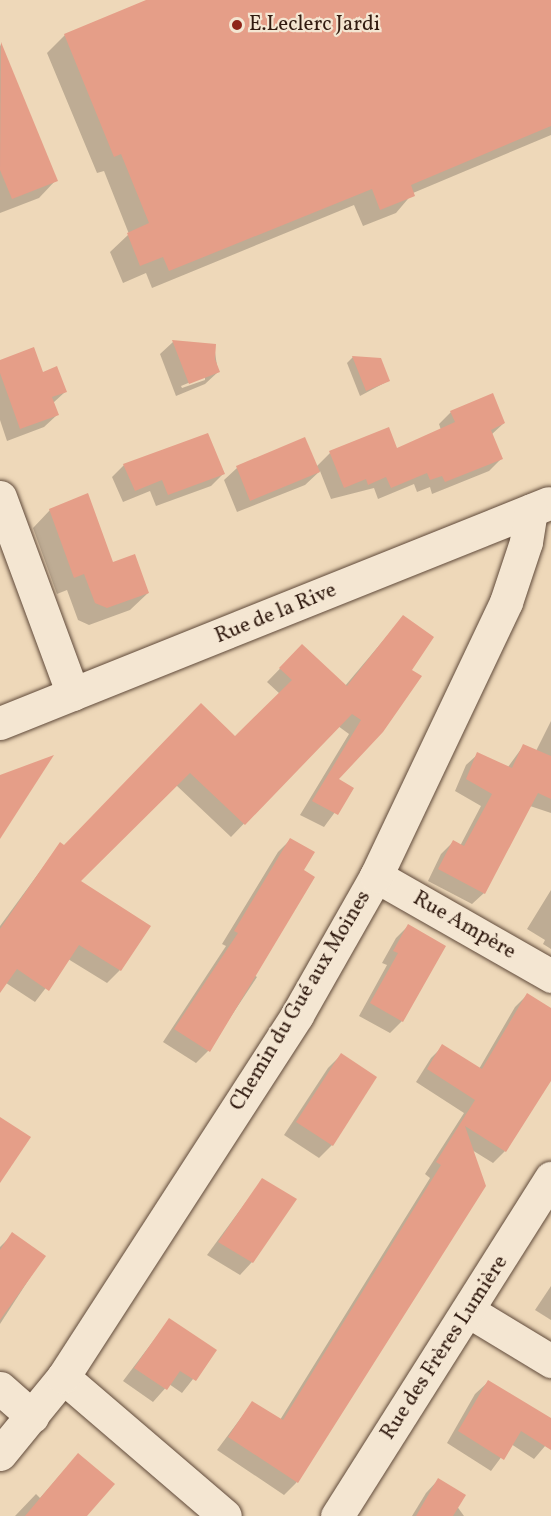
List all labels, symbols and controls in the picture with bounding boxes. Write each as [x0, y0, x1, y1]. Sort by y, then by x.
place label: E.Leclerc Jardi [249, 12, 380, 38]
marker: E.Leclerc Jardi [230, 18, 244, 32]
street label: Rue de la Rive [212, 578, 340, 650]
street label: Chemin du Gué aux Moines [225, 886, 377, 1116]
street label: Rue Ampère [408, 886, 520, 966]
street label: Rue des Frères Lumière [376, 1251, 514, 1445]

